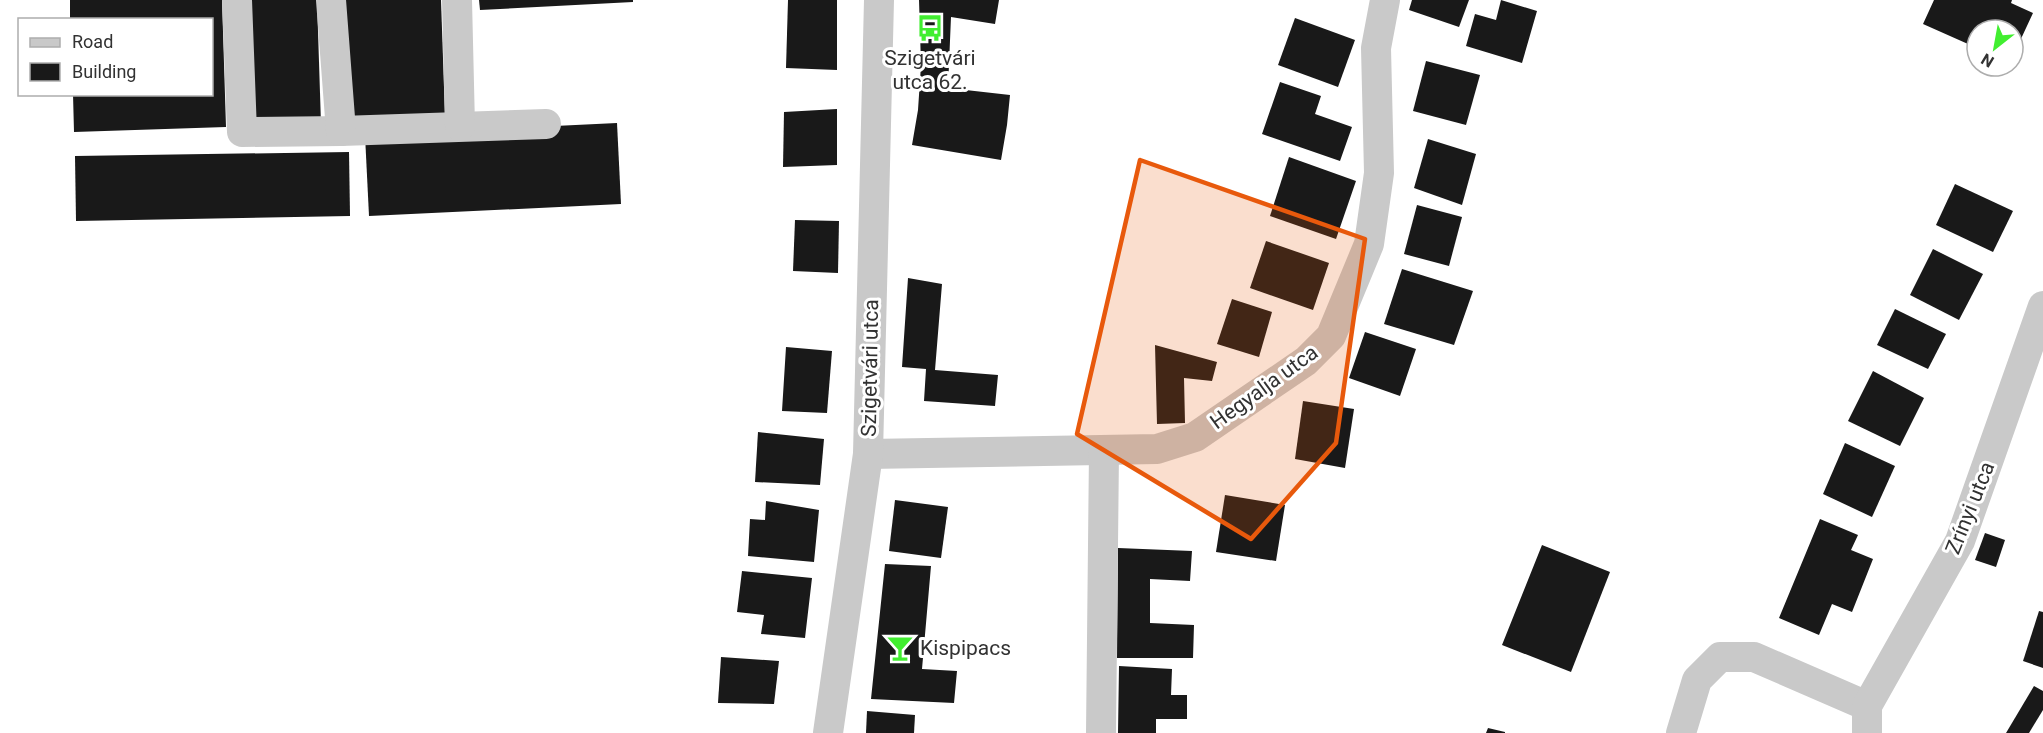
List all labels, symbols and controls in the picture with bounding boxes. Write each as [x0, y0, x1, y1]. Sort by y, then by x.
bus stop icon: Szigetvári utca 62. [915, 13, 945, 43]
legend [18, 18, 213, 96]
north arrow [1965, 18, 2025, 78]
text: Road [72, 31, 113, 52]
place label: Szigetvári utca 62. [884, 46, 976, 94]
text: N [1978, 49, 1997, 71]
text: Building [72, 61, 136, 82]
street label: Szigetvári utca [857, 299, 883, 437]
street label: Hegyalja utca [1206, 340, 1322, 434]
street label: Zrínyi utca [1941, 458, 1999, 558]
bar icon: Kispipacs [885, 633, 915, 663]
place label: Kispipacs [920, 636, 1011, 660]

